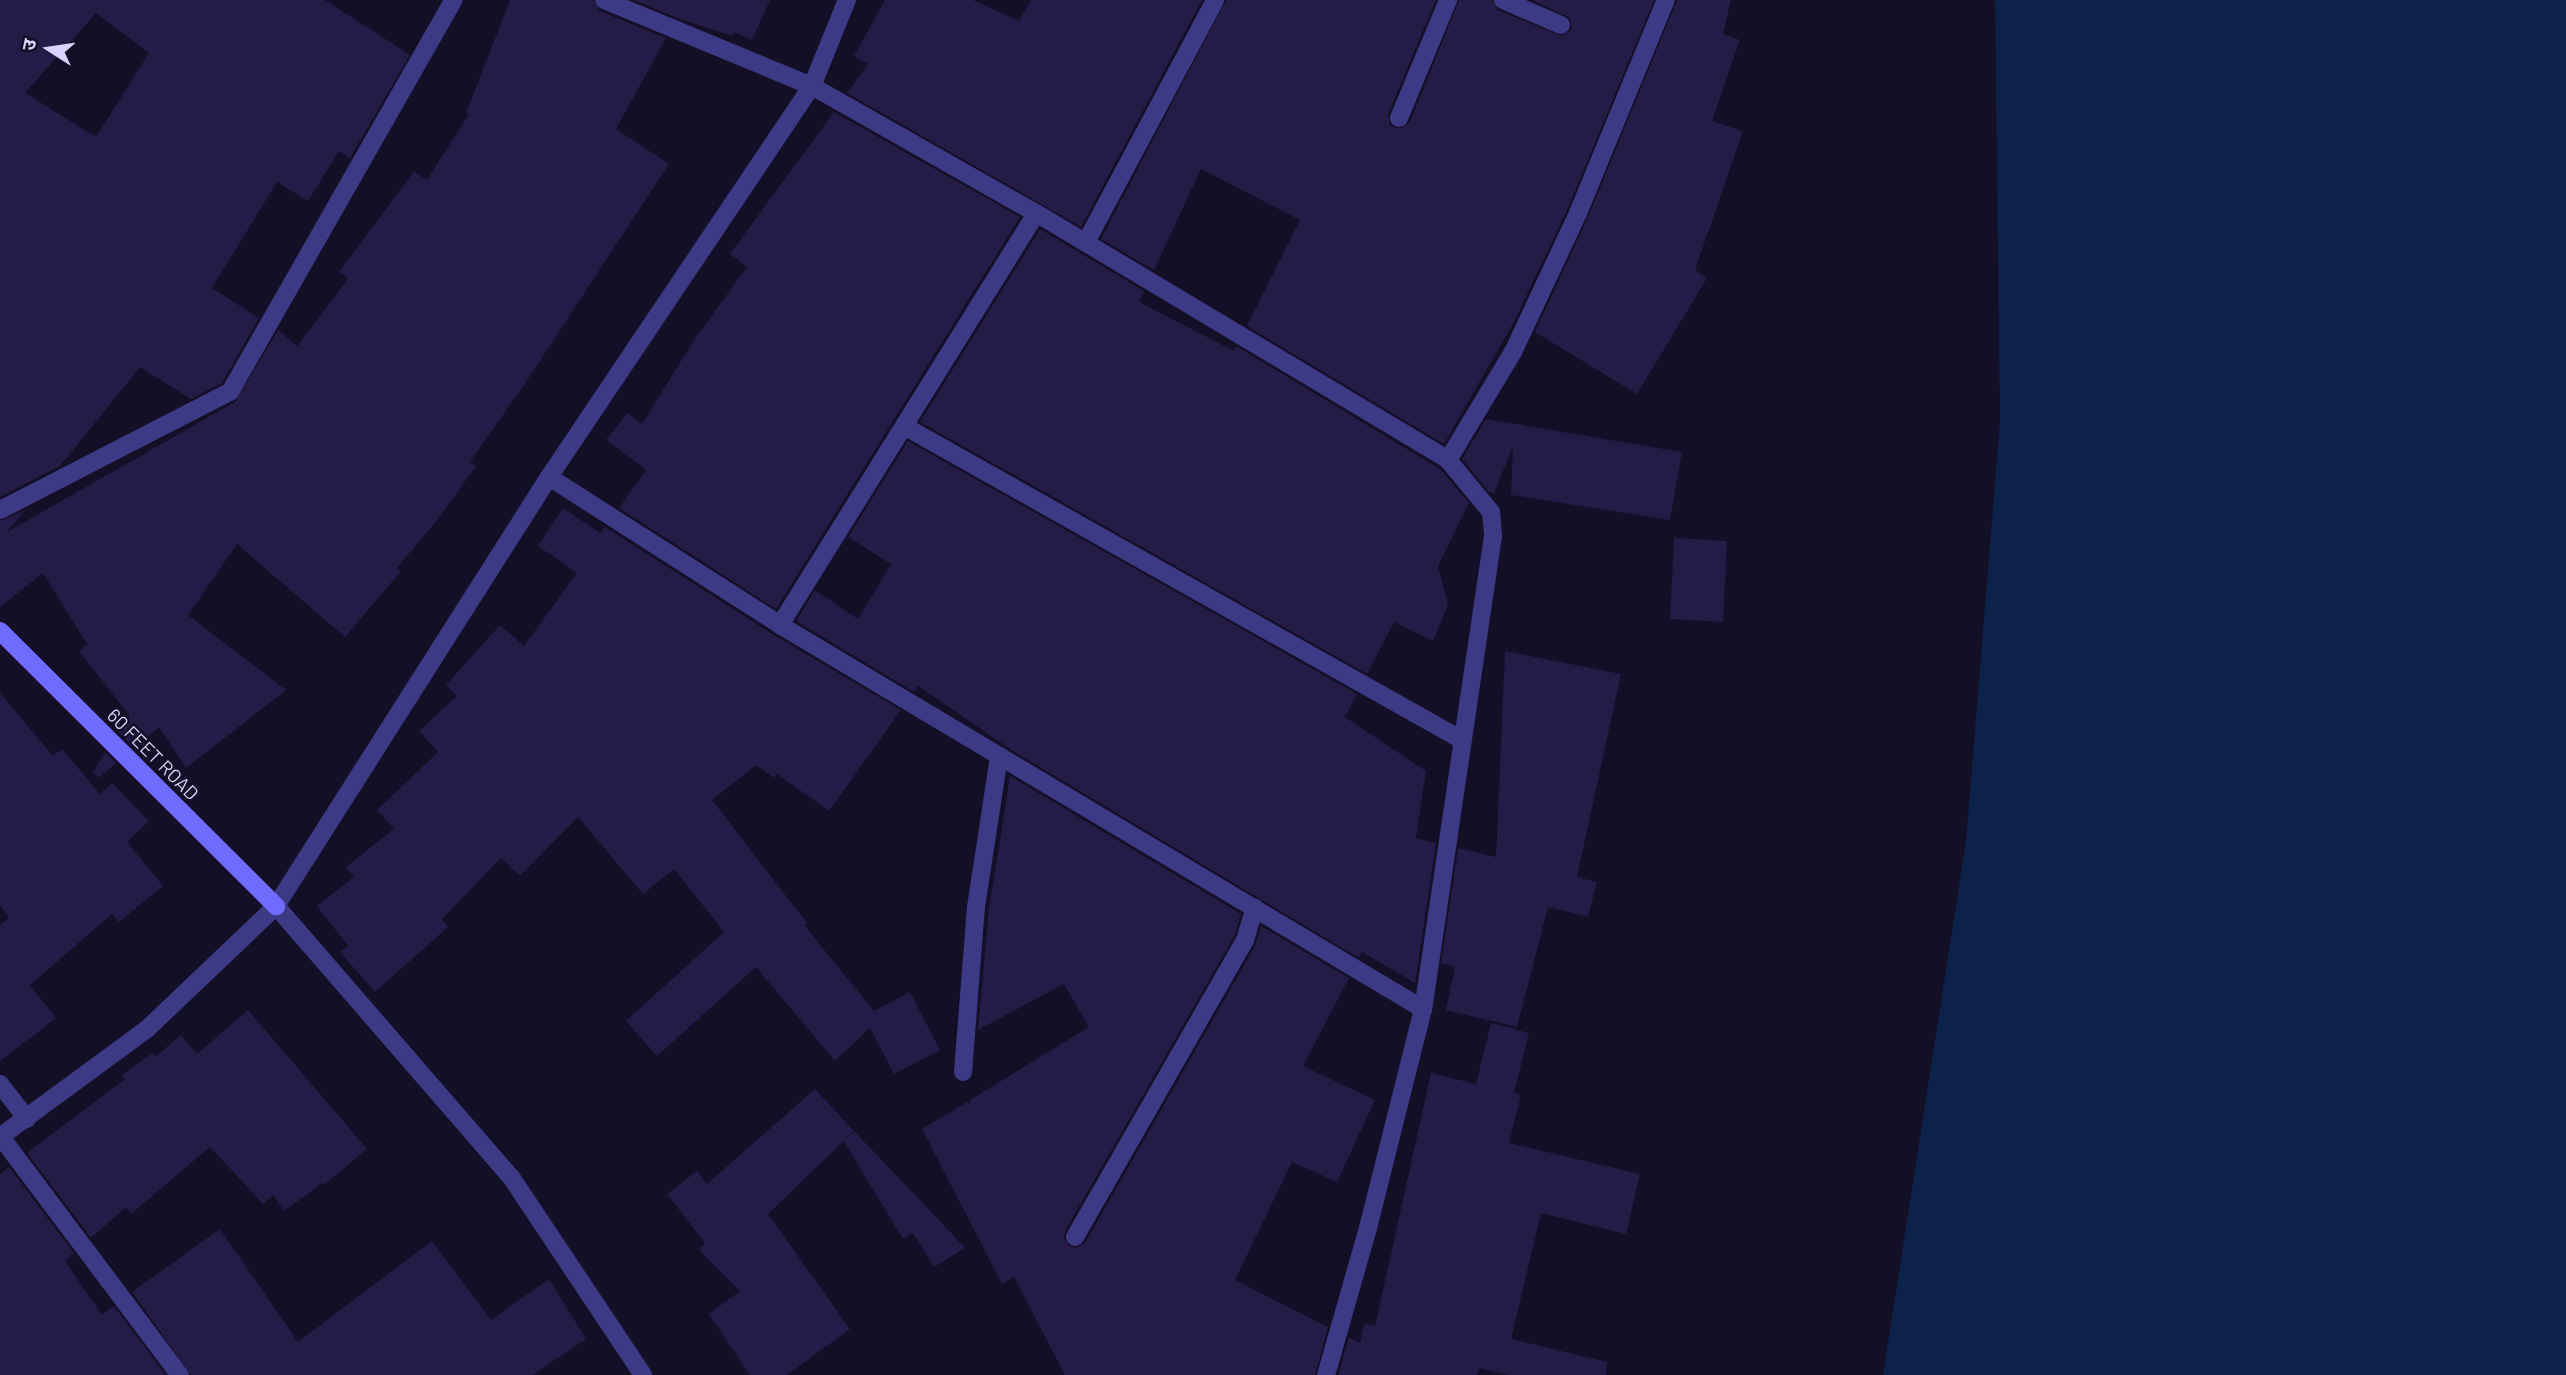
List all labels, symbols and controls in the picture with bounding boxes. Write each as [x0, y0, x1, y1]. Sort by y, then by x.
north arrow [14, 14, 84, 84]
text: उ [16, 37, 40, 52]
street label: 60 FEET ROAD [103, 704, 203, 804]

